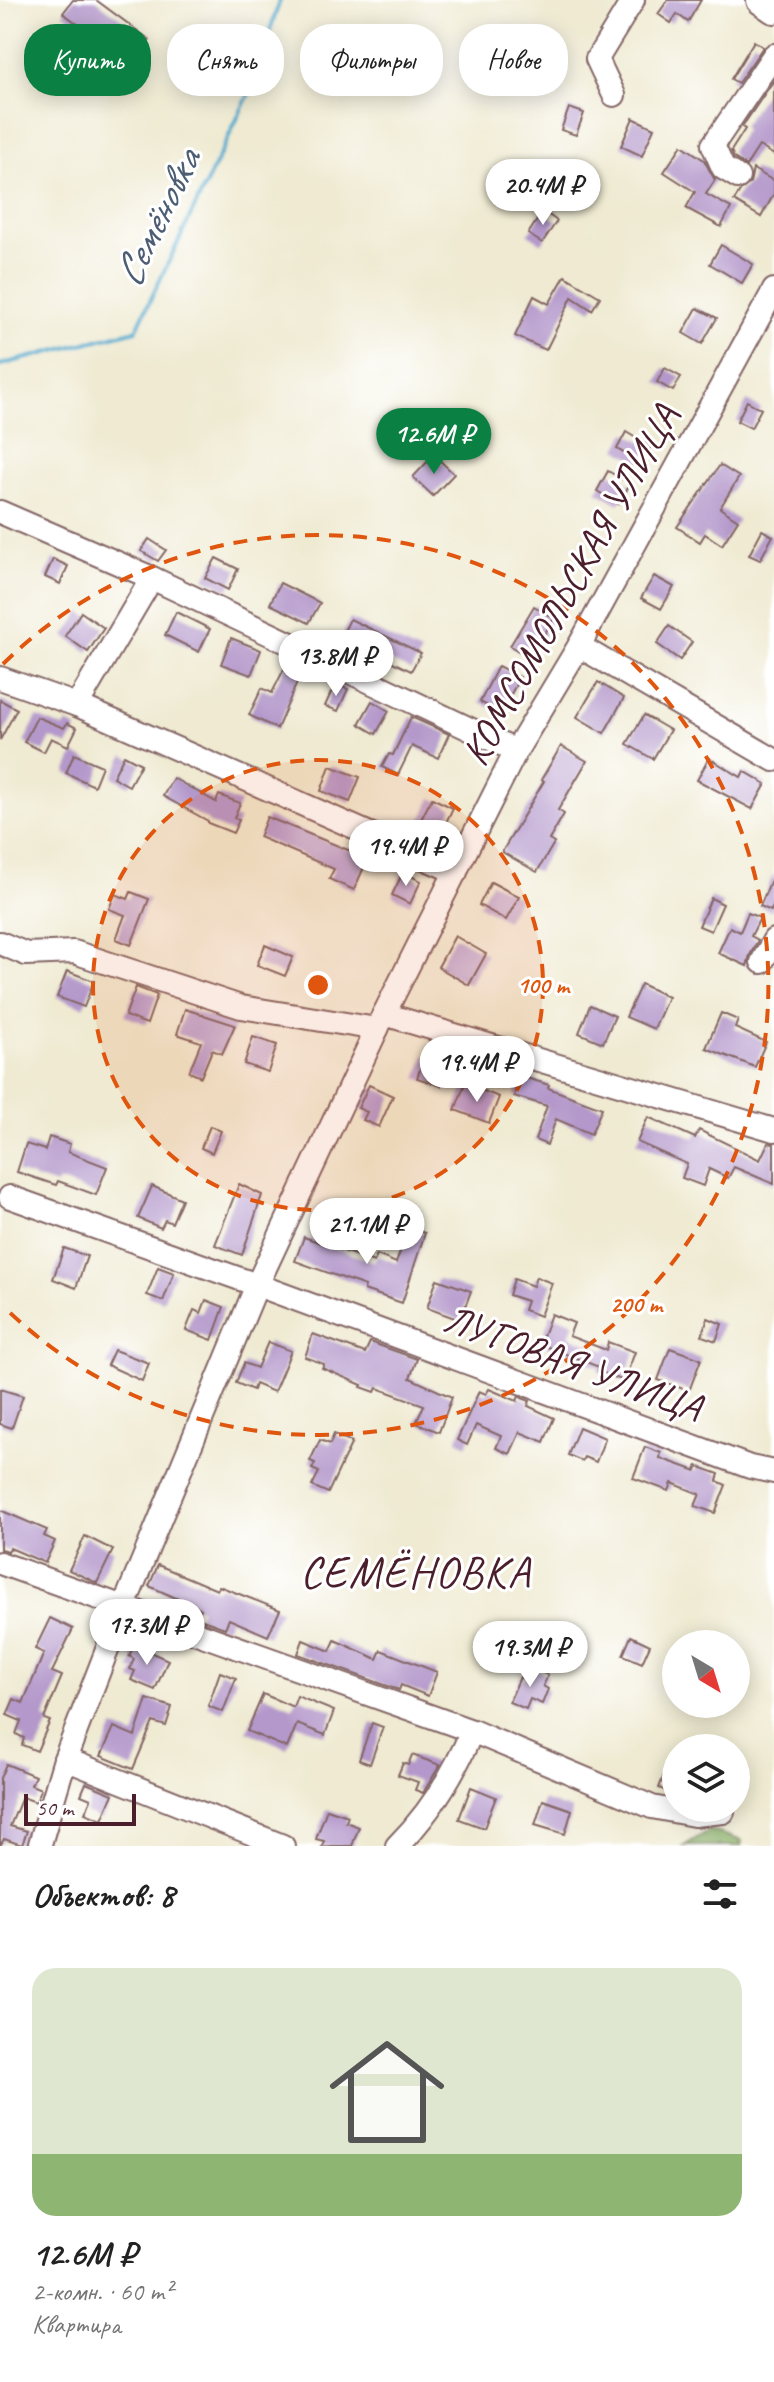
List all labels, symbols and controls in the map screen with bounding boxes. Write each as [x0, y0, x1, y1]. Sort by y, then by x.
chip: Купить [24, 24, 151, 96]
chip: Снять [167, 24, 284, 96]
chip: Фильтры [300, 24, 443, 96]
chip: Новое [459, 24, 568, 96]
water label: Семёновка [101, 137, 215, 295]
pin: 20.4M ₽ [469, 159, 617, 227]
text: 20.4M ₽ [504, 168, 582, 201]
street label: КОМСОМОЛЬСКАЯ УЛИЦА [450, 395, 690, 774]
pin: 12.6M ₽ [360, 408, 508, 476]
text: 12.6M ₽ [394, 417, 474, 450]
pin: 13.8M ₽ [262, 630, 410, 698]
text: 13.8M ₽ [297, 639, 375, 672]
pin: 19.4M ₽ [332, 820, 480, 888]
text: 19.4M ₽ [367, 829, 445, 862]
text: 100 m [517, 970, 571, 1000]
centre of rings [304, 971, 332, 999]
pin: 19.4M ₽ [403, 1036, 551, 1104]
text: 19.4M ₽ [438, 1045, 516, 1078]
pin: 21.1M ₽ [293, 1198, 441, 1266]
text: 21.1M ₽ [328, 1207, 406, 1240]
text: 200 m [610, 1289, 664, 1319]
street label: ЛУГОВАЯ УЛИЦА [437, 1293, 710, 1433]
district label: СЕМЁНОВКА [300, 1545, 532, 1600]
pin: 17.3M ₽ [73, 1599, 221, 1667]
text: 17.3M ₽ [108, 1608, 186, 1641]
pin: 19.3M ₽ [456, 1621, 604, 1689]
text: 19.3M ₽ [491, 1630, 569, 1663]
north arrow [662, 1630, 750, 1718]
map controls [662, 1630, 750, 1822]
button: layers [662, 1734, 750, 1822]
scale bar [24, 1790, 136, 1826]
text: 50 m [36, 1794, 73, 1822]
icon: filters [698, 1872, 742, 1916]
text: Объектов: 8 [32, 1873, 174, 1916]
icon: home [315, 2020, 459, 2164]
text: 12.6M ₽ [32, 2232, 136, 2275]
text: 2-комн. · 60 m² [32, 2275, 172, 2308]
text: Квартира [32, 2308, 121, 2341]

